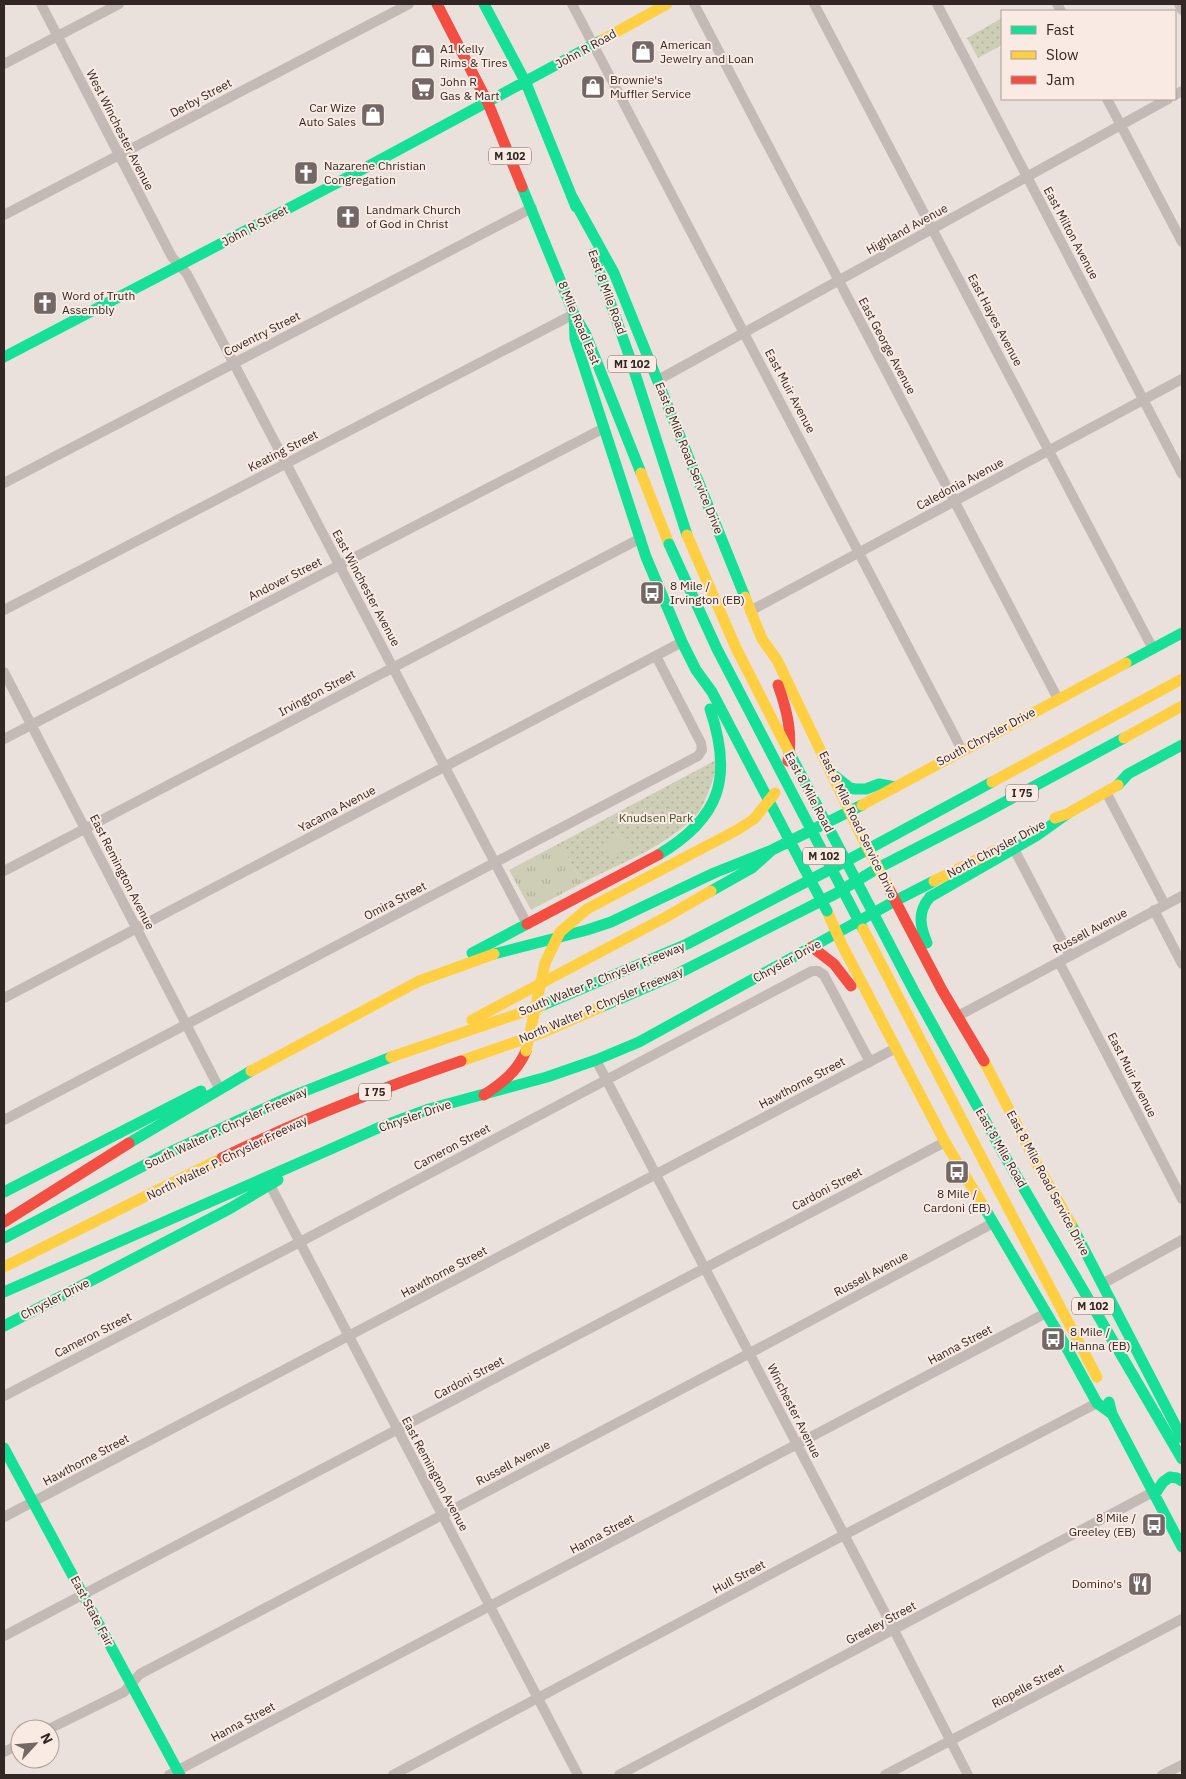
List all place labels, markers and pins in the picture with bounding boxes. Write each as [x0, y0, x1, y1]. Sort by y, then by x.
place label: American Jewelry and Loan [660, 37, 754, 66]
shop icon: American Jewelry and Loan [630, 39, 656, 65]
place label: A1 Kelly Rims & Tires [440, 41, 508, 70]
shop icon: A1 Kelly Rims & Tires [410, 43, 436, 69]
place label: Brownie's Muffler Service [610, 72, 691, 101]
place label: John R Gas & Mart [440, 74, 499, 103]
shop icon: Brownie's Muffler Service [580, 74, 606, 100]
supermarket icon: John R Gas & Mart [410, 76, 436, 102]
place label: Car Wize Auto Sales [299, 100, 356, 129]
shop icon: Car Wize Auto Sales [360, 102, 386, 128]
place label: Nazarene Christian Congregation [324, 158, 426, 187]
church icon: Nazarene Christian Congregation [293, 160, 319, 186]
place label: Landmark Church of God in Christ [366, 202, 461, 231]
church icon: Landmark Church of God in Christ [335, 204, 361, 230]
place label: Word of Truth Assembly [62, 288, 135, 317]
church icon: Word of Truth Assembly [32, 290, 58, 316]
place label: 8 Mile / Irvington (EB) [670, 578, 745, 607]
bus stop icon: 8 Mile / Irvington (EB) [639, 580, 665, 606]
bus stop icon: 8 Mile / Cardoni (EB) [944, 1159, 970, 1185]
place label: 8 Mile / Cardoni (EB) [923, 1186, 991, 1215]
place label: 8 Mile / Hanna (EB) [1070, 1324, 1131, 1353]
bus stop icon: 8 Mile / Hanna (EB) [1040, 1326, 1066, 1352]
place label: 8 Mile / Greeley (EB) [1069, 1510, 1136, 1539]
bus stop icon: 8 Mile / Greeley (EB) [1141, 1512, 1167, 1538]
restaurant icon: Domino's [1127, 1571, 1153, 1597]
place label: Domino's [1072, 1576, 1122, 1591]

